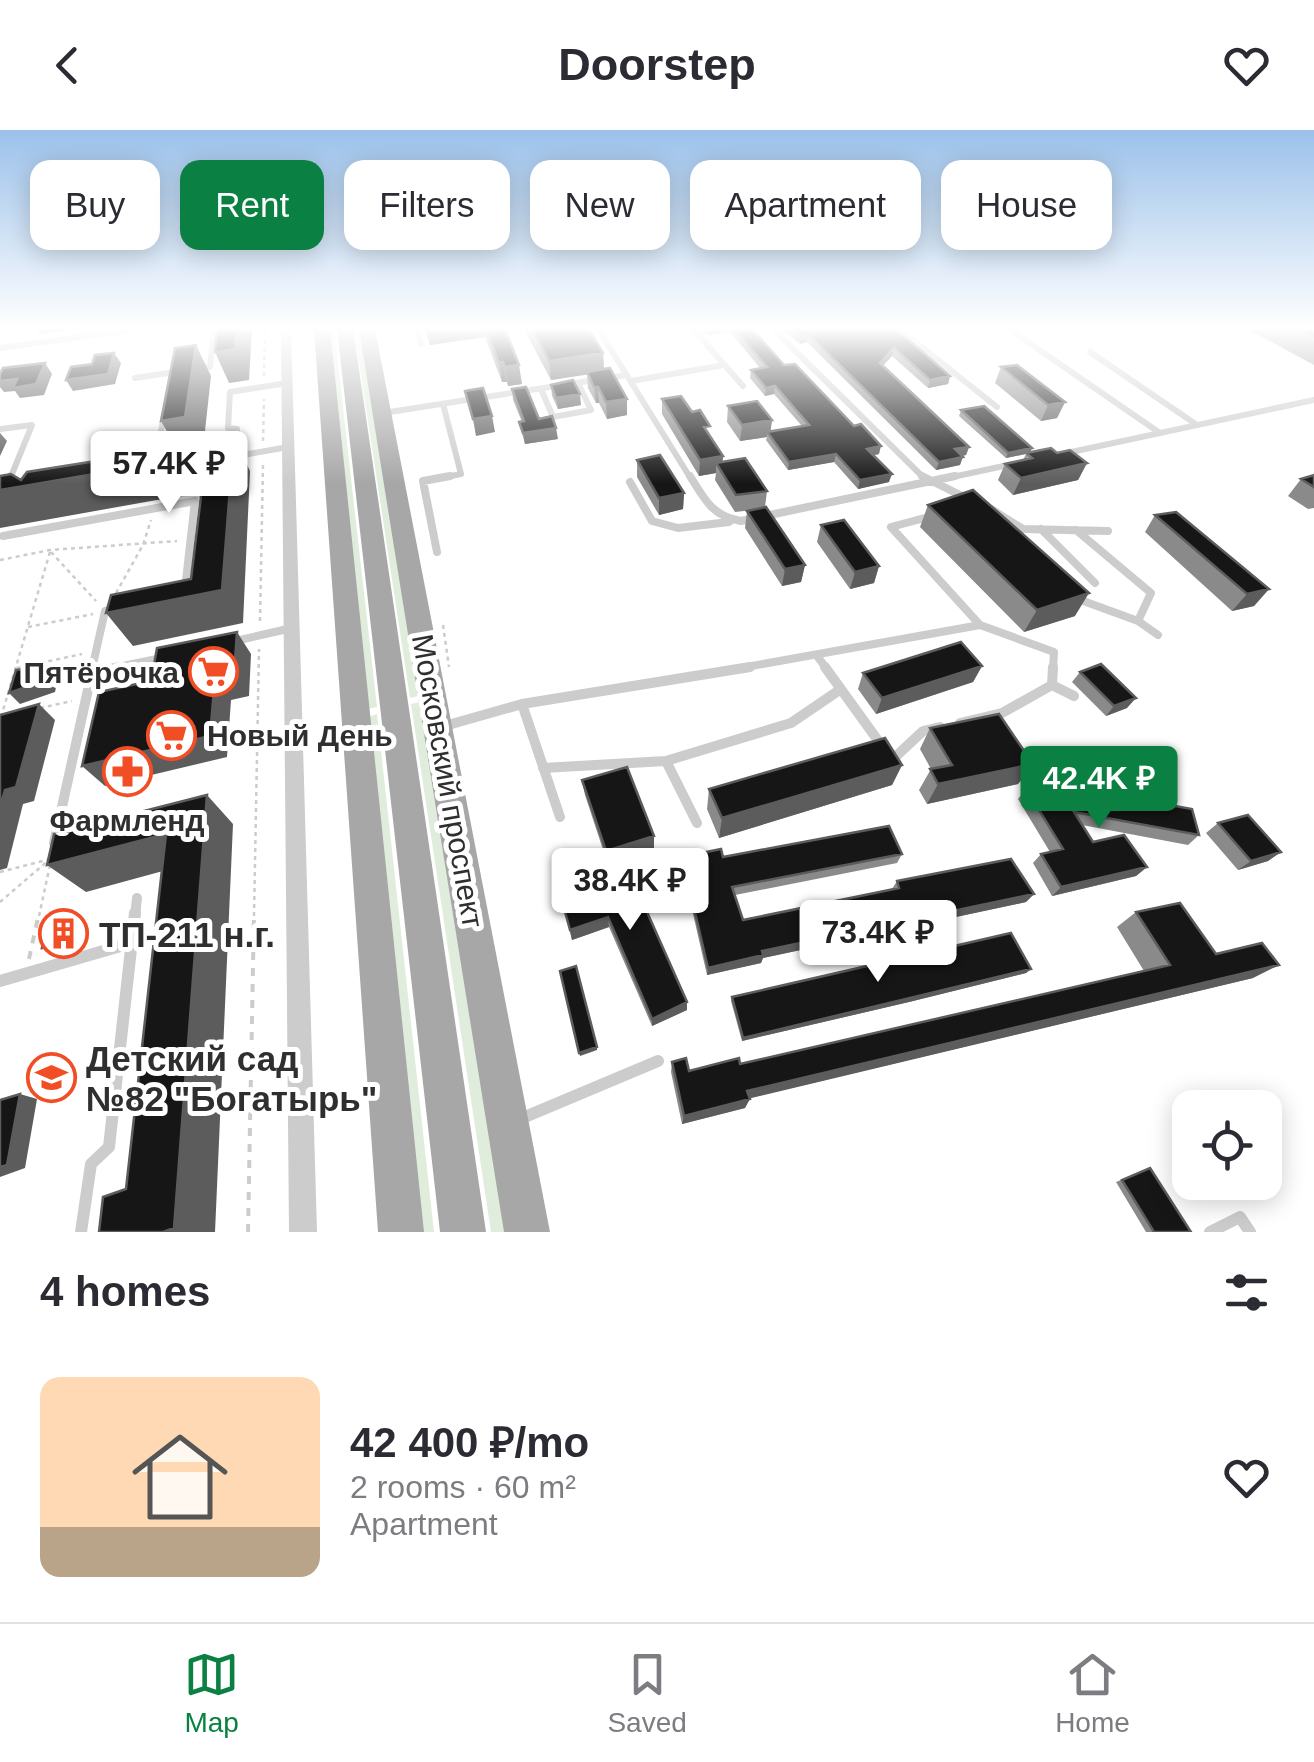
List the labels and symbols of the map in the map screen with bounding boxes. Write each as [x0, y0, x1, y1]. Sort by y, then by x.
pin: 57.4K ₽ [77, 431, 261, 516]
street label: Московский проспект [406, 632, 490, 931]
supermarket icon: Пятёрочка [188, 646, 240, 698]
place label: Пятёрочка [24, 656, 179, 689]
supermarket icon: Новый День [146, 709, 198, 761]
place label: Новый День [207, 719, 393, 752]
pharmacy icon: Фармленд [101, 745, 153, 797]
pin: 42.4K ₽ [1007, 746, 1191, 831]
place label: Фармленд [50, 804, 204, 837]
pin: 38.4K ₽ [538, 848, 722, 933]
pin: 73.4K ₽ [786, 900, 970, 985]
building icon: ТП-211 н.г. [38, 908, 90, 960]
place label: ТП-211 н.г. [99, 915, 275, 954]
place label: Детский сад №82 "Богатырь" [86, 1039, 377, 1118]
school or university icon: Детский сад №82 "Богатырь" [25, 1052, 77, 1104]

